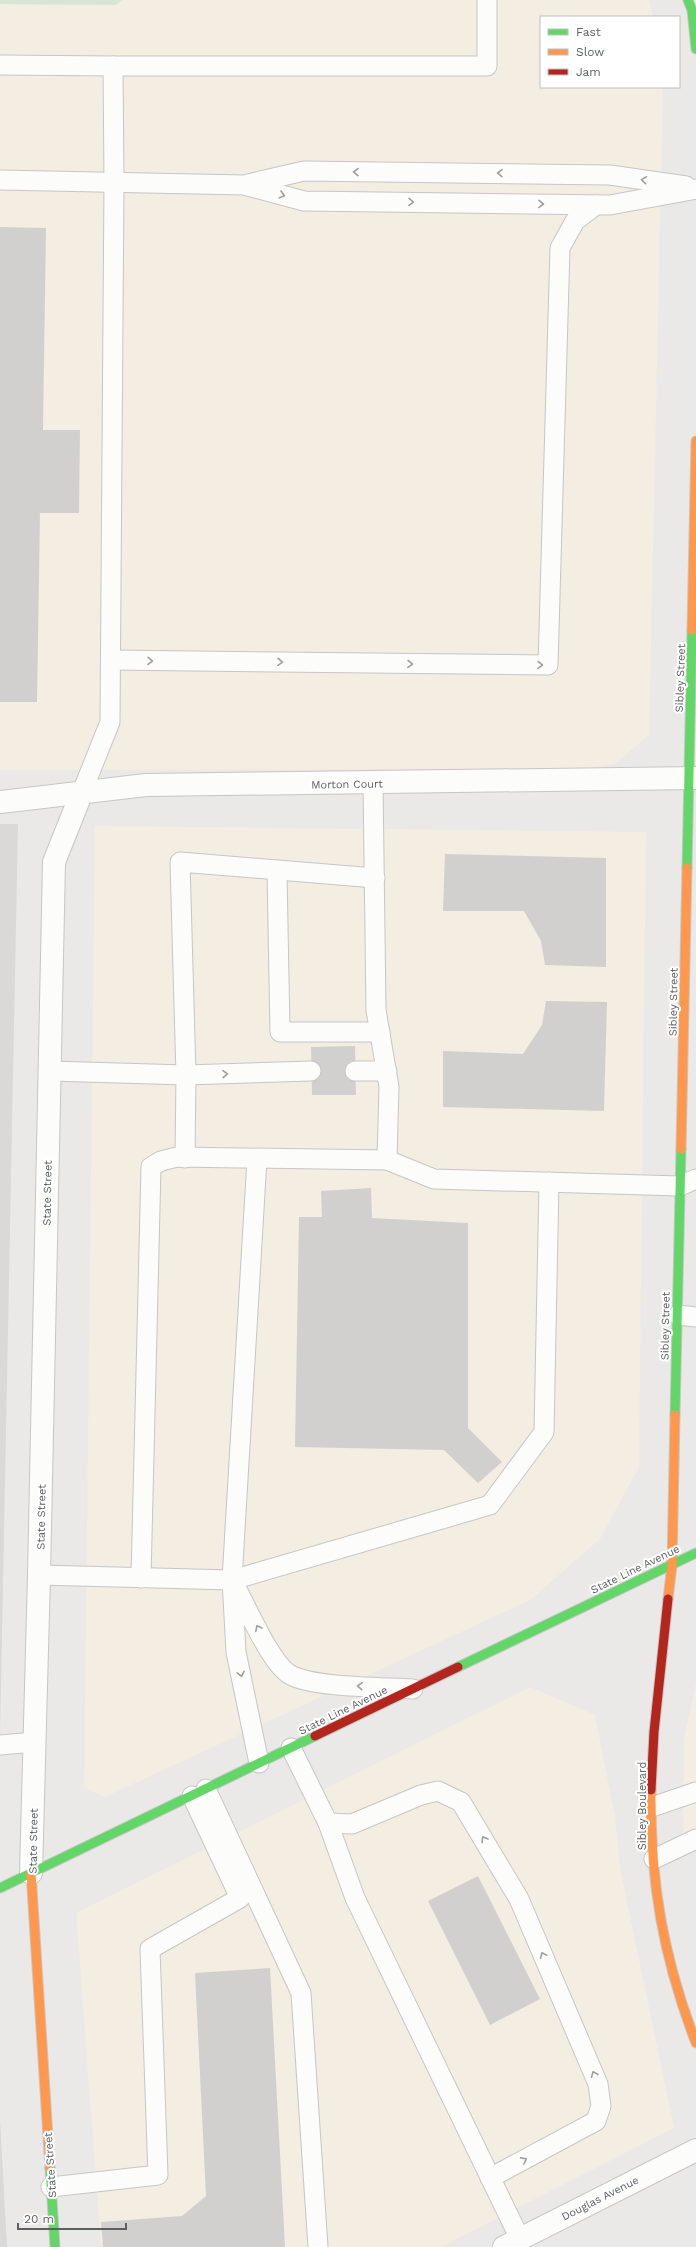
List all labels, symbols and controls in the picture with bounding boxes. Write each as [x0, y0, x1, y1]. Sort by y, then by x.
legend [540, 16, 680, 88]
text: Fast [576, 25, 601, 39]
text: Slow [576, 45, 604, 59]
text: Jam [576, 65, 601, 79]
one-way arrow [353, 167, 359, 176]
one-way arrow [497, 169, 503, 178]
one-way arrow [641, 176, 647, 185]
one-way arrow [279, 190, 285, 198]
one-way arrow [408, 198, 414, 206]
one-way arrow [538, 200, 544, 208]
street label: Sibley Street [673, 643, 688, 712]
one-way arrow [147, 656, 153, 665]
one-way arrow [277, 658, 283, 666]
one-way arrow [407, 660, 413, 668]
one-way arrow [537, 661, 543, 669]
street label: Morton Court [311, 777, 383, 792]
street label: Sibley Street [666, 967, 681, 1036]
one-way arrow [222, 1070, 228, 1078]
street label: State Street [40, 1160, 55, 1226]
street label: Sibley Street [658, 1291, 673, 1360]
street label: State Street [34, 1484, 49, 1550]
street label: State Line Avenue [589, 1542, 682, 1597]
one-way arrow [255, 1624, 262, 1632]
one-way arrow [236, 1671, 244, 1677]
one-way arrow [357, 1681, 363, 1690]
street label: State Line Avenue [297, 1683, 390, 1738]
street label: Sibley Boulevard [636, 1762, 649, 1850]
street label: State Street [26, 1808, 41, 1874]
one-way arrow [482, 1836, 489, 1843]
one-way arrow [540, 1951, 548, 1959]
one-way arrow [591, 2071, 599, 2078]
street label: State Street [42, 2131, 59, 2198]
one-way arrow [520, 2157, 527, 2164]
street label: Douglas Avenue [560, 2173, 641, 2223]
scale bar [18, 2205, 126, 2231]
text: 20 m [24, 2212, 54, 2226]

